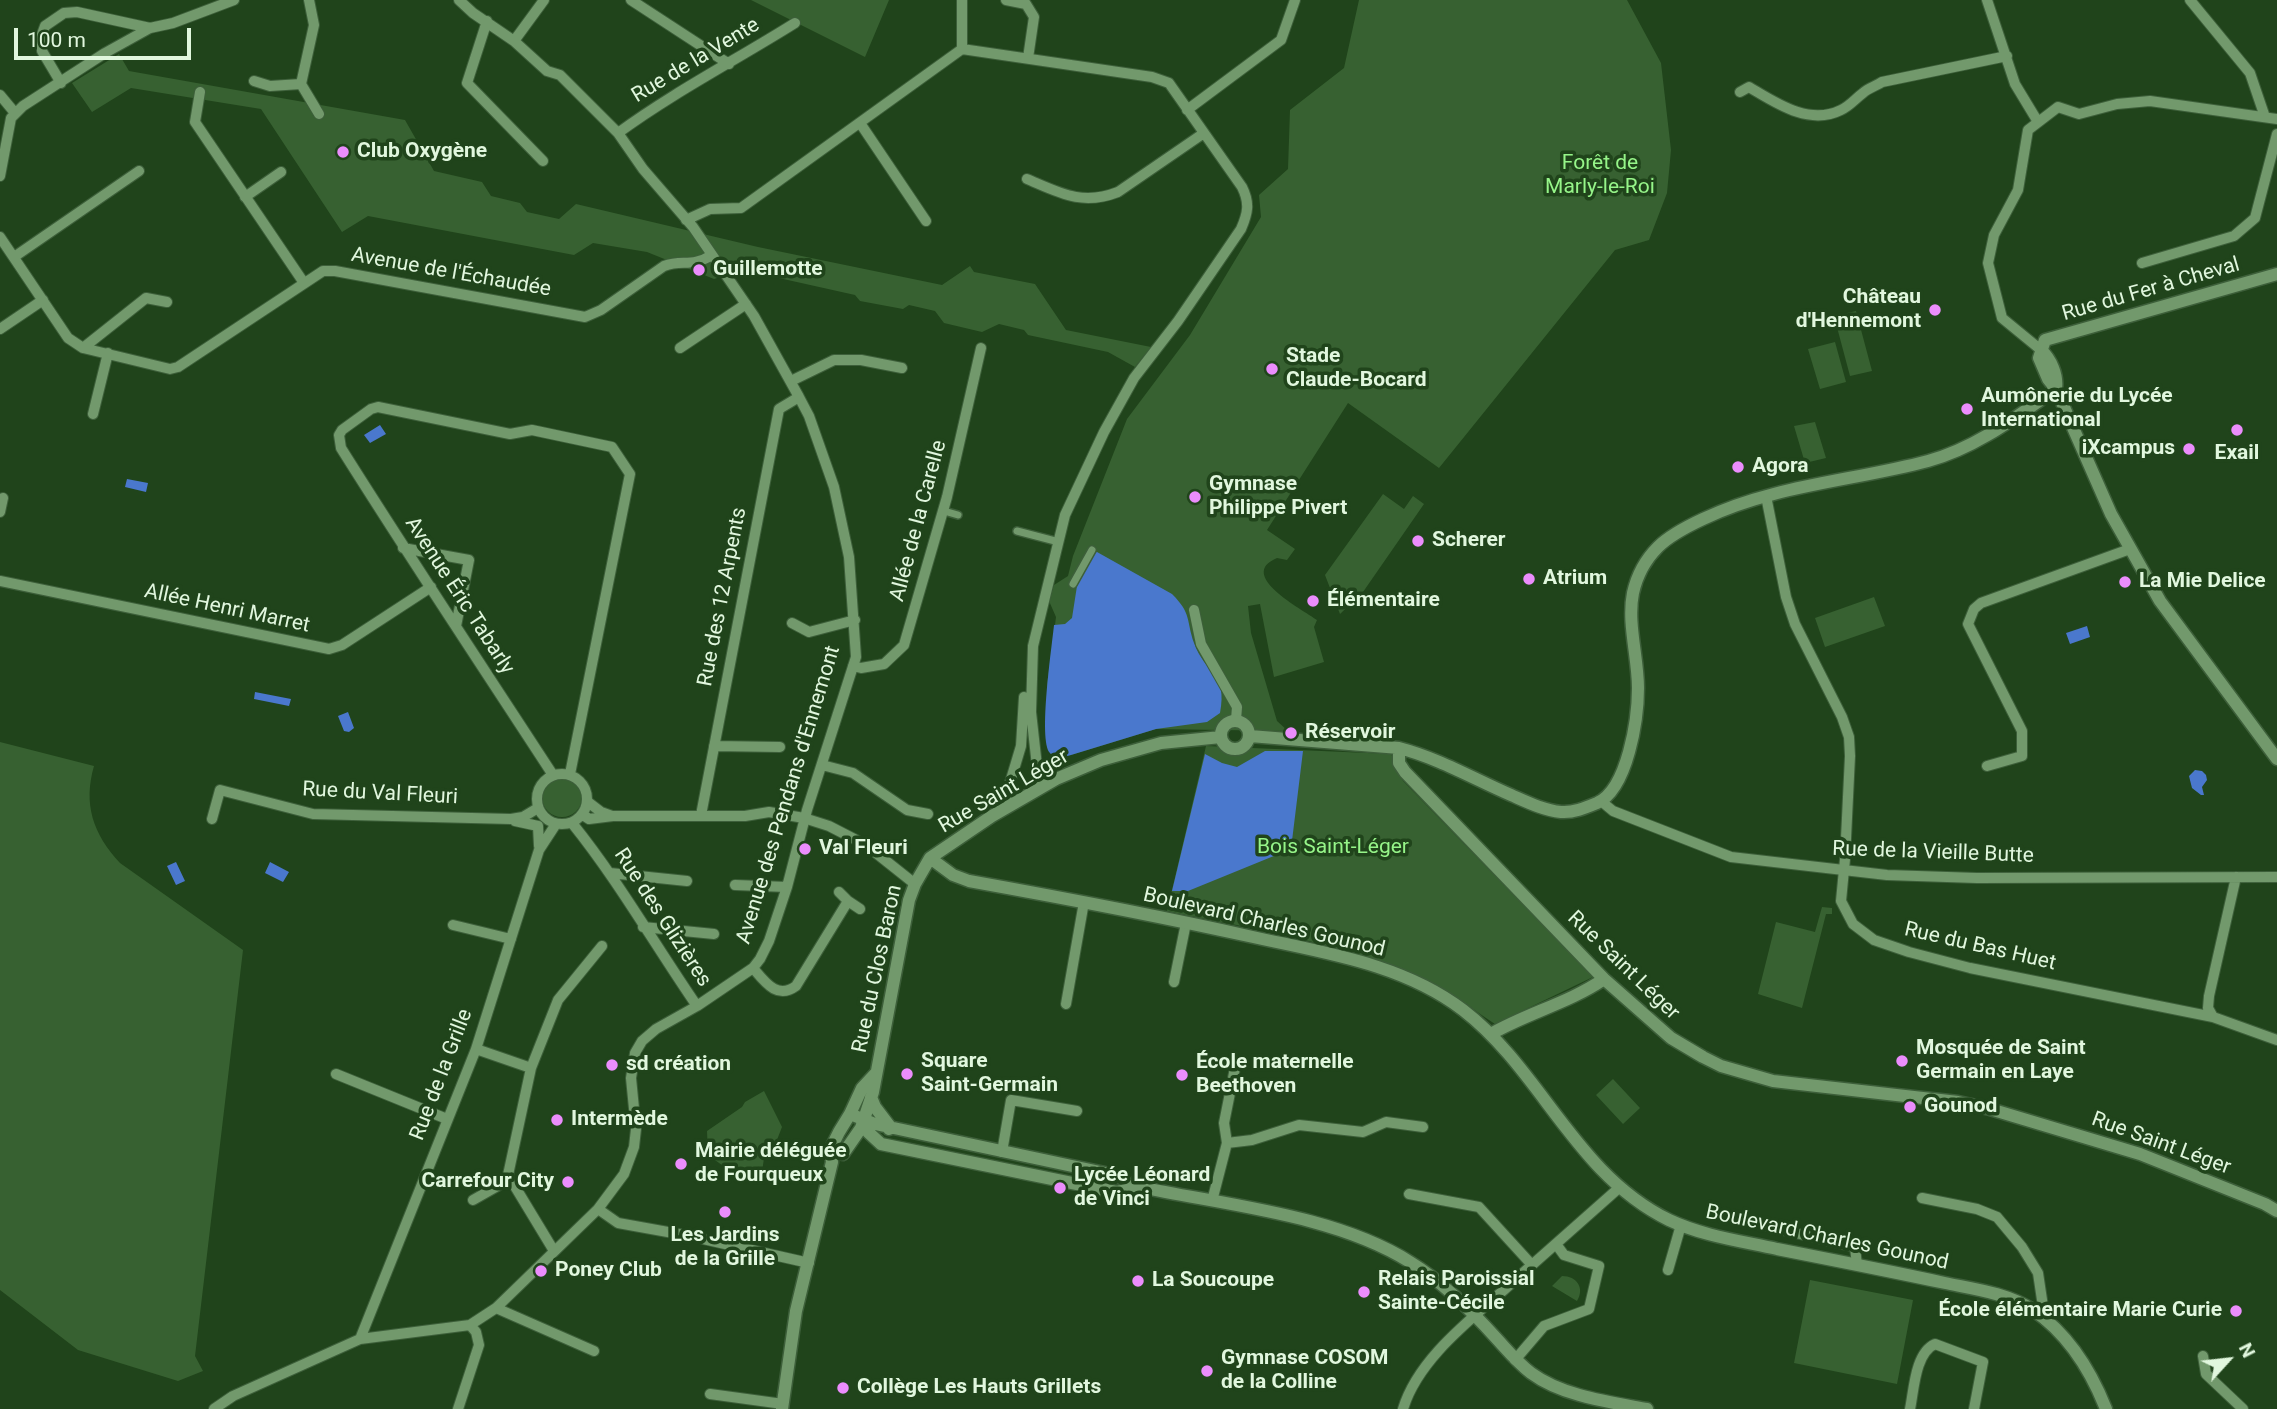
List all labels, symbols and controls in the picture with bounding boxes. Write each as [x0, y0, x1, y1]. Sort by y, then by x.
street label: Rue de la Vente [628, 13, 764, 109]
scale bar [18, 14, 194, 58]
text: 100 m [27, 28, 86, 52]
place label: Club Oxygène [357, 139, 487, 165]
marker: Club Oxygène [335, 144, 351, 160]
park label: Forêt de Marly-le-Roi [1545, 151, 1655, 201]
street label: Avenue de l'Échaudée [349, 243, 553, 303]
street label: Rue du Fer à Cheval [2059, 253, 2243, 327]
place label: Guillemotte [713, 257, 823, 283]
marker: Guillemotte [691, 262, 707, 278]
place label: Château d'Hennemont [1796, 285, 1921, 335]
marker: Château d'Hennemont [1927, 302, 1943, 318]
place label: Stade Claude-Bocard [1286, 344, 1426, 394]
marker: Stade Claude-Bocard [1264, 361, 1280, 377]
place label: Aumônerie du Lycée International [1981, 384, 2173, 434]
marker: Aumônerie du Lycée International [1959, 401, 1975, 417]
marker: Exail [2229, 422, 2245, 438]
place label: iXcampus [2082, 436, 2175, 462]
street label: Allée de la Carelle [885, 438, 953, 604]
marker: iXcampus [2181, 441, 2197, 457]
place label: Exail [2215, 441, 2259, 467]
place label: Agora [1752, 454, 1809, 480]
marker: Agora [1730, 459, 1746, 475]
place label: Gymnase Philippe Pivert [1209, 472, 1347, 522]
marker: Gymnase Philippe Pivert [1187, 489, 1203, 505]
street label: Rue des 12 Arpents [693, 505, 753, 689]
street label: Avenue Éric Tabarly [399, 513, 519, 679]
place label: Scherer [1432, 528, 1506, 554]
marker: Scherer [1410, 533, 1426, 549]
place label: Atrium [1543, 566, 1607, 592]
place label: La Mie Delice [2139, 569, 2266, 595]
marker: Atrium [1521, 571, 1537, 587]
marker: La Mie Delice [2117, 574, 2133, 590]
street label: Allée Henri Marret [142, 579, 312, 639]
place label: Élémentaire [1327, 588, 1440, 614]
marker: Élémentaire [1305, 593, 1321, 609]
street label: Avenue des Pendans d'Ennemont [732, 643, 846, 947]
place label: Réservoir [1305, 720, 1395, 746]
marker: Réservoir [1283, 725, 1299, 741]
street label: Rue Saint Léger [934, 745, 1074, 839]
street label: Rue du Val Fleuri [302, 777, 458, 811]
park label: Bois Saint-Léger [1257, 835, 1409, 861]
place label: Val Fleuri [819, 836, 908, 862]
street label: Rue de la Vieille Butte [1832, 837, 2034, 869]
marker: Val Fleuri [797, 841, 813, 857]
street label: Rue des Glizières [608, 844, 716, 992]
street label: Rue du Clos Baron [848, 883, 908, 1055]
street label: Boulevard Charles Gounod [1141, 883, 1387, 963]
street label: Rue Saint Léger [1562, 906, 1684, 1026]
street label: Rue du Bas Huet [1902, 917, 2058, 977]
street label: Rue de la Grille [405, 1006, 479, 1144]
place label: Mosquée de Saint Germain en Laye [1916, 1036, 2086, 1086]
place label: Square Saint-Germain [921, 1049, 1058, 1099]
place label: École maternelle Beethoven [1196, 1050, 1354, 1100]
place label: sd création [626, 1052, 731, 1078]
marker: Mosquée de Saint Germain en Laye [1894, 1053, 1910, 1069]
marker: sd création [604, 1057, 620, 1073]
marker: Square Saint-Germain [899, 1066, 915, 1082]
marker: École maternelle Beethoven [1174, 1067, 1190, 1083]
place label: Gounod [1924, 1094, 1997, 1120]
marker: Gounod [1902, 1099, 1918, 1115]
place label: Intermède [571, 1107, 668, 1133]
street label: Rue Saint Léger [2088, 1107, 2234, 1181]
marker: Intermède [549, 1112, 565, 1128]
place label: Mairie déléguée de Fourqueux [695, 1139, 846, 1189]
marker: Mairie déléguée de Fourqueux [673, 1156, 689, 1172]
place label: Lycée Léonard de Vinci [1074, 1163, 1210, 1213]
place label: Carrefour City [421, 1169, 554, 1195]
marker: Carrefour City [560, 1174, 576, 1190]
marker: Lycée Léonard de Vinci [1052, 1180, 1068, 1196]
street label: Boulevard Charles Gounod [1703, 1200, 1951, 1276]
marker: Les Jardins de la Grille [717, 1204, 733, 1220]
place label: Les Jardins de la Grille [670, 1223, 780, 1273]
place label: Poney Club [555, 1258, 662, 1284]
marker: Poney Club [533, 1263, 549, 1279]
place label: Relais Paroissial Sainte-Cécile [1378, 1267, 1535, 1317]
place label: La Soucoupe [1152, 1268, 1274, 1294]
marker: La Soucoupe [1130, 1273, 1146, 1289]
marker: Relais Paroissial Sainte-Cécile [1356, 1284, 1372, 1300]
place label: École élémentaire Marie Curie [1938, 1298, 2222, 1324]
marker: École élémentaire Marie Curie [2228, 1303, 2244, 1319]
north arrow [2193, 1325, 2263, 1395]
text: N [2234, 1339, 2260, 1361]
place label: Gymnase COSOM de la Colline [1221, 1346, 1388, 1396]
marker: Gymnase COSOM de la Colline [1199, 1363, 1215, 1379]
place label: Collège Les Hauts Grillets [857, 1375, 1101, 1401]
marker: Collège Les Hauts Grillets [835, 1380, 851, 1396]

